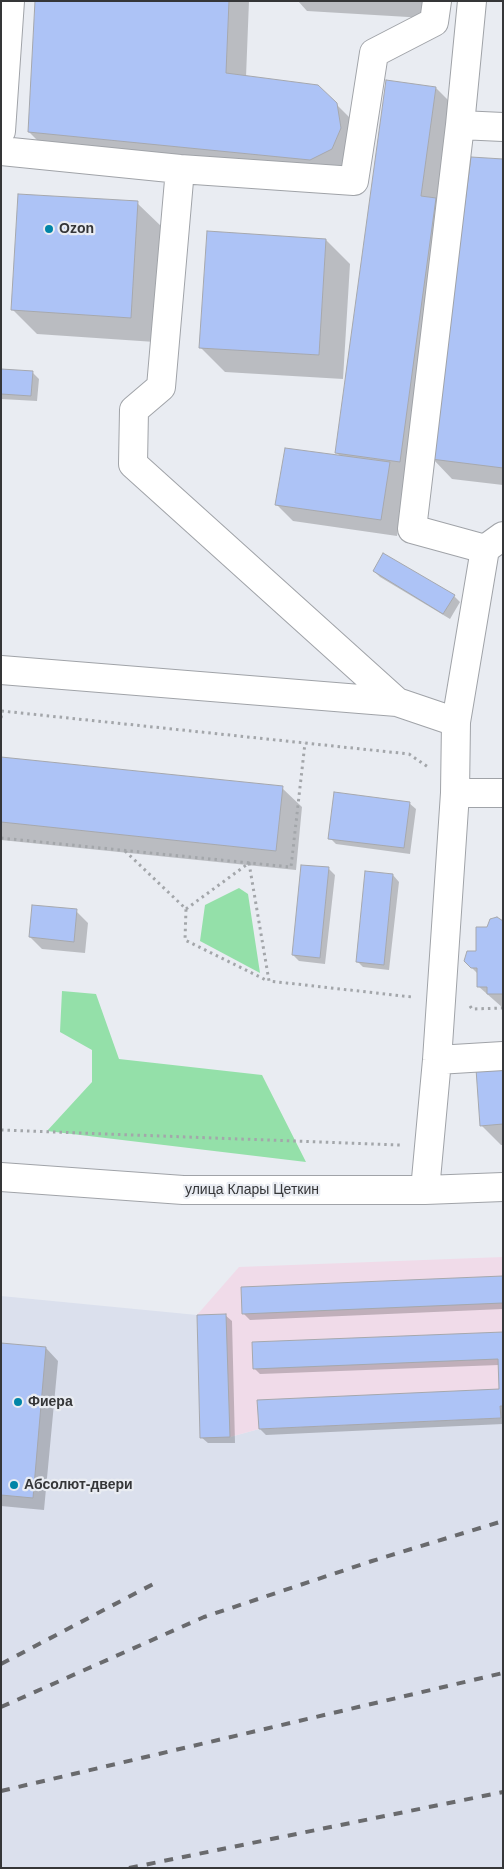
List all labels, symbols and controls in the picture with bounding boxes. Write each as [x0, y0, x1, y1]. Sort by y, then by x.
place label: Ozon [59, 221, 94, 237]
marker: Ozon [43, 223, 55, 235]
street label: улица Клары Цеткин [185, 1182, 319, 1198]
place label: Фиера [28, 1394, 73, 1410]
marker: Фиера [12, 1396, 24, 1408]
place label: Абсолют-двери [24, 1477, 133, 1493]
marker: Абсолют-двери [8, 1479, 20, 1491]

